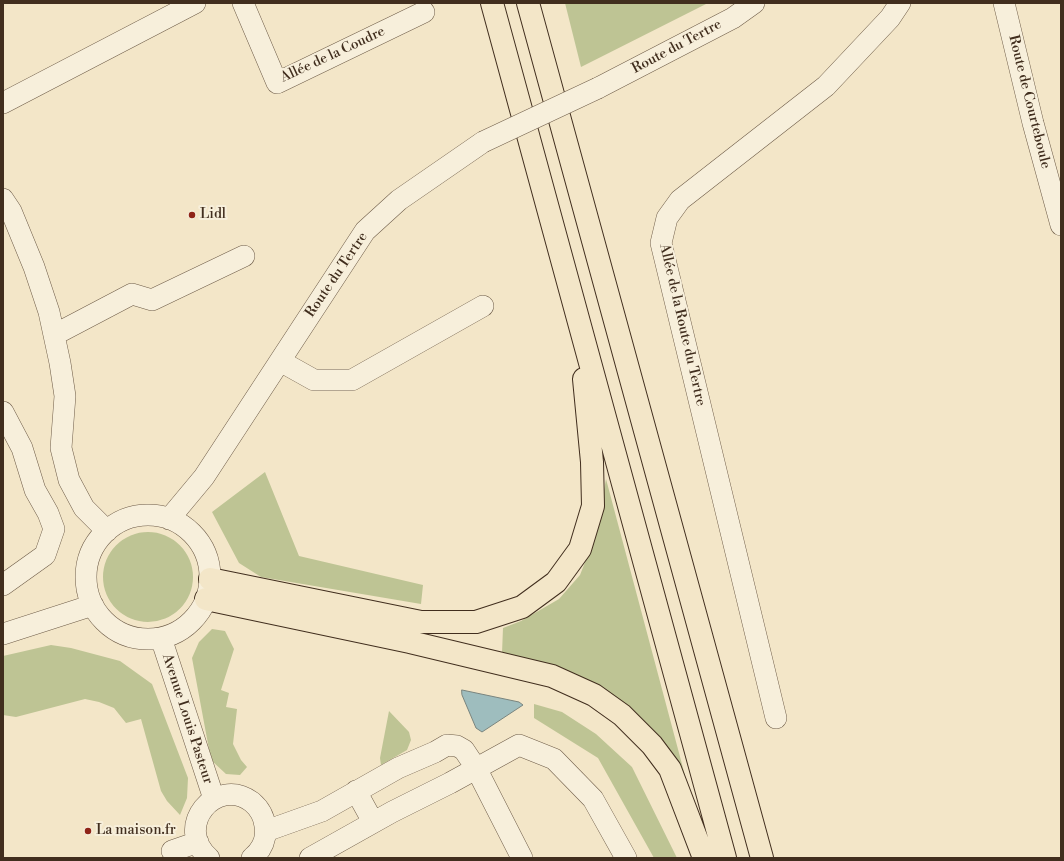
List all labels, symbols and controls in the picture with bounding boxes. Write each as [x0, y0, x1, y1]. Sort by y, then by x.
street label: Route du Tertre [629, 16, 725, 78]
street label: Allée de la Coudre [278, 23, 388, 87]
street label: Route de Courteboule [1004, 34, 1054, 170]
place label: Lidl [200, 207, 226, 223]
marker: Lidl [187, 210, 197, 220]
street label: Route du Tertre [302, 229, 372, 321]
street label: Allée de la Route du Tertre [655, 242, 709, 408]
street label: Avenue Louis Pasteur [158, 652, 216, 786]
place label: La maison.fr [96, 823, 176, 839]
marker: La maison.fr [83, 826, 93, 836]

